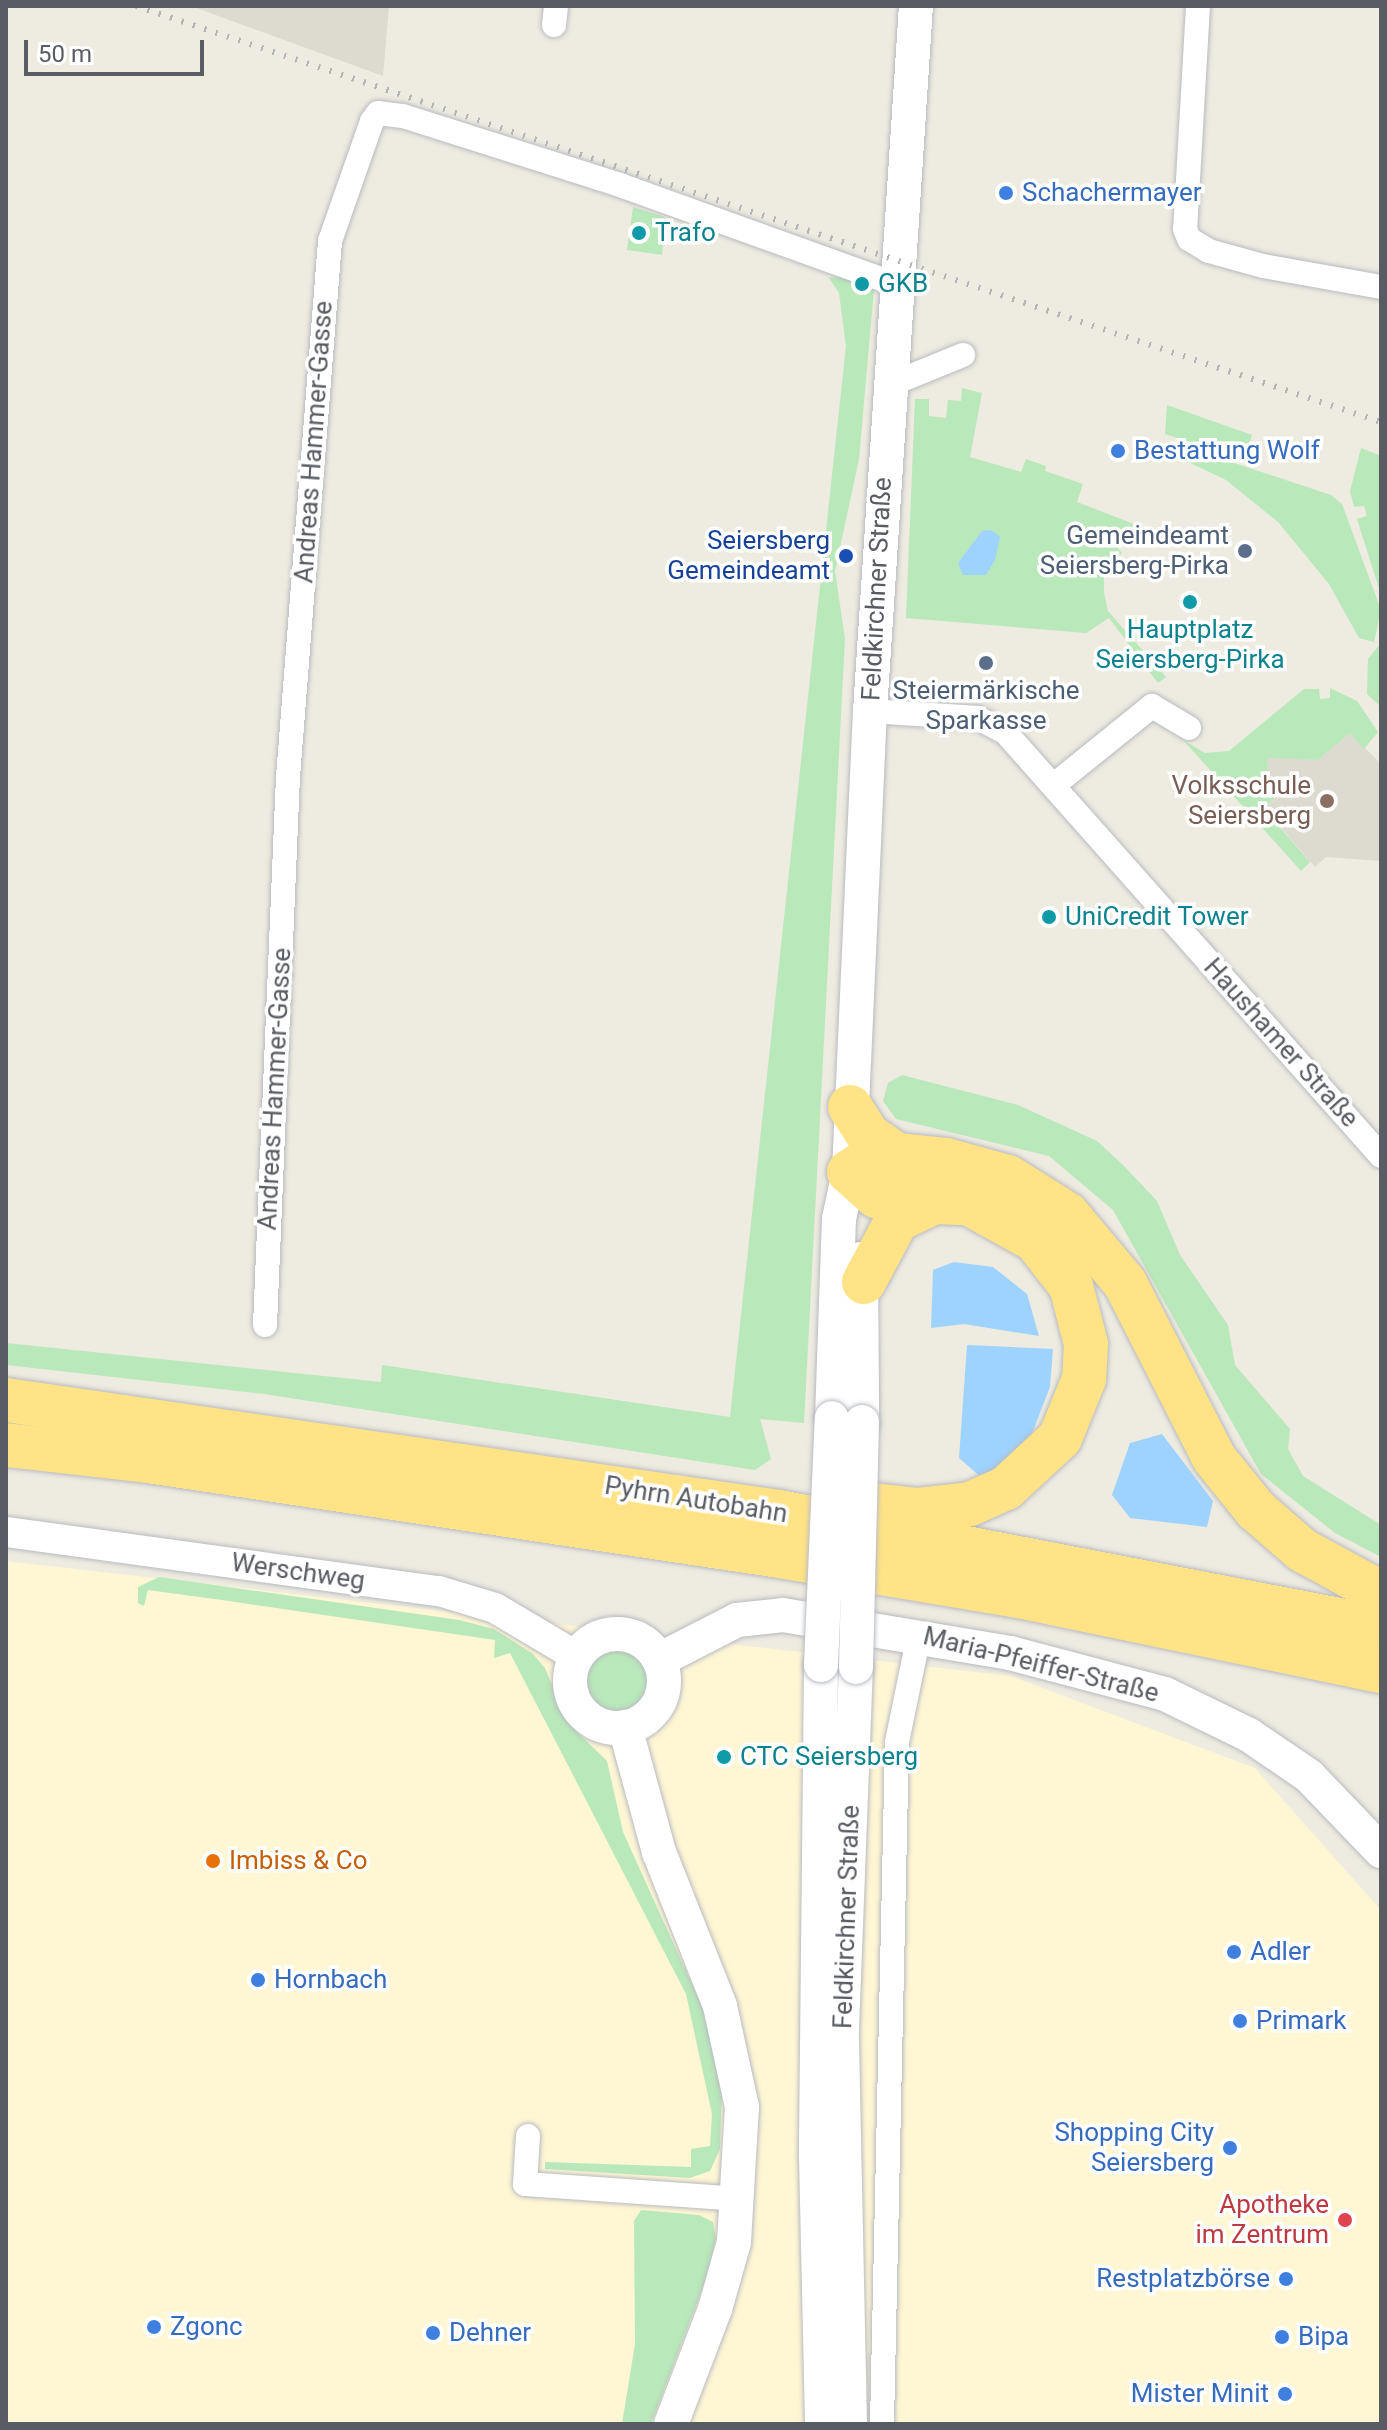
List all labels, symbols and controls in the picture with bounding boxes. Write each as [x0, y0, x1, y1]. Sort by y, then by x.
scale bar [28, 24, 208, 74]
text: 50 m [38, 40, 92, 68]
place label: Schachermayer [1022, 177, 1202, 209]
marker: Schachermayer [997, 184, 1015, 202]
place label: Trafo [655, 217, 716, 249]
marker: Trafo [630, 224, 648, 242]
place label: GKB [878, 268, 928, 300]
marker: GKB [853, 275, 871, 293]
street label: Andreas Hammer-Gasse [289, 300, 339, 584]
place label: Bestattung Wolf [1134, 435, 1320, 467]
marker: Bestattung Wolf [1109, 442, 1127, 460]
street label: Feldkirchner Straße [856, 476, 898, 702]
place label: Gemeindeamt Seiersberg-Pirka [1040, 520, 1229, 582]
place label: Seiersberg Gemeindeamt [667, 525, 830, 586]
marker: Gemeindeamt Seiersberg-Pirka [1236, 542, 1254, 560]
marker: Seiersberg Gemeindeamt [837, 547, 855, 565]
marker: Hauptplatz Seiersberg-Pirka [1181, 593, 1199, 611]
place label: Hauptplatz Seiersberg-Pirka [1095, 614, 1285, 676]
marker: Steiermärkische Sparkasse [977, 654, 995, 672]
place label: Steiermärkische Sparkasse [892, 675, 1080, 736]
place label: Volksschule Seiersberg [1171, 770, 1311, 832]
marker: Volksschule Seiersberg [1318, 792, 1336, 810]
place label: UniCredit Tower [1065, 901, 1249, 933]
marker: UniCredit Tower [1040, 908, 1058, 926]
street label: Andreas Hammer-Gasse [252, 947, 298, 1231]
street label: Haushamer Straße [1197, 952, 1365, 1134]
street label: Pyhrn Autobahn [602, 1470, 790, 1530]
street label: Werschweg [229, 1547, 367, 1597]
street label: Maria-Pfeiffer-Straße [920, 1621, 1162, 1709]
place label: CTC Seiersberg [740, 1741, 918, 1773]
marker: CTC Seiersberg [715, 1748, 733, 1766]
street label: Feldkirchner Straße [828, 1805, 866, 2029]
place label: Imbiss & Co [229, 1845, 367, 1877]
marker: Imbiss & Co [204, 1852, 222, 1870]
place label: Adler [1250, 1936, 1311, 1968]
marker: Adler [1225, 1943, 1243, 1961]
place label: Hornbach [274, 1964, 387, 1996]
marker: Hornbach [249, 1971, 267, 1989]
place label: Primark [1256, 2005, 1346, 2037]
marker: Primark [1231, 2012, 1249, 2030]
place label: Shopping City Seiersberg [1054, 2117, 1214, 2178]
marker: Shopping City Seiersberg [1221, 2139, 1239, 2157]
place label: Apotheke im Zentrum [1196, 2189, 1329, 2250]
marker: Apotheke im Zentrum [1336, 2211, 1354, 2229]
place label: Restplatzbörse [1096, 2263, 1270, 2295]
marker: Restplatzbörse [1277, 2270, 1295, 2288]
place label: Zgonc [170, 2311, 243, 2343]
place label: Dehner [449, 2317, 531, 2349]
marker: Zgonc [145, 2318, 163, 2336]
place label: Bipa [1298, 2321, 1349, 2353]
marker: Dehner [424, 2324, 442, 2342]
marker: Bipa [1273, 2328, 1291, 2346]
place label: Mister Minit [1131, 2378, 1269, 2410]
marker: Mister Minit [1276, 2385, 1294, 2403]

